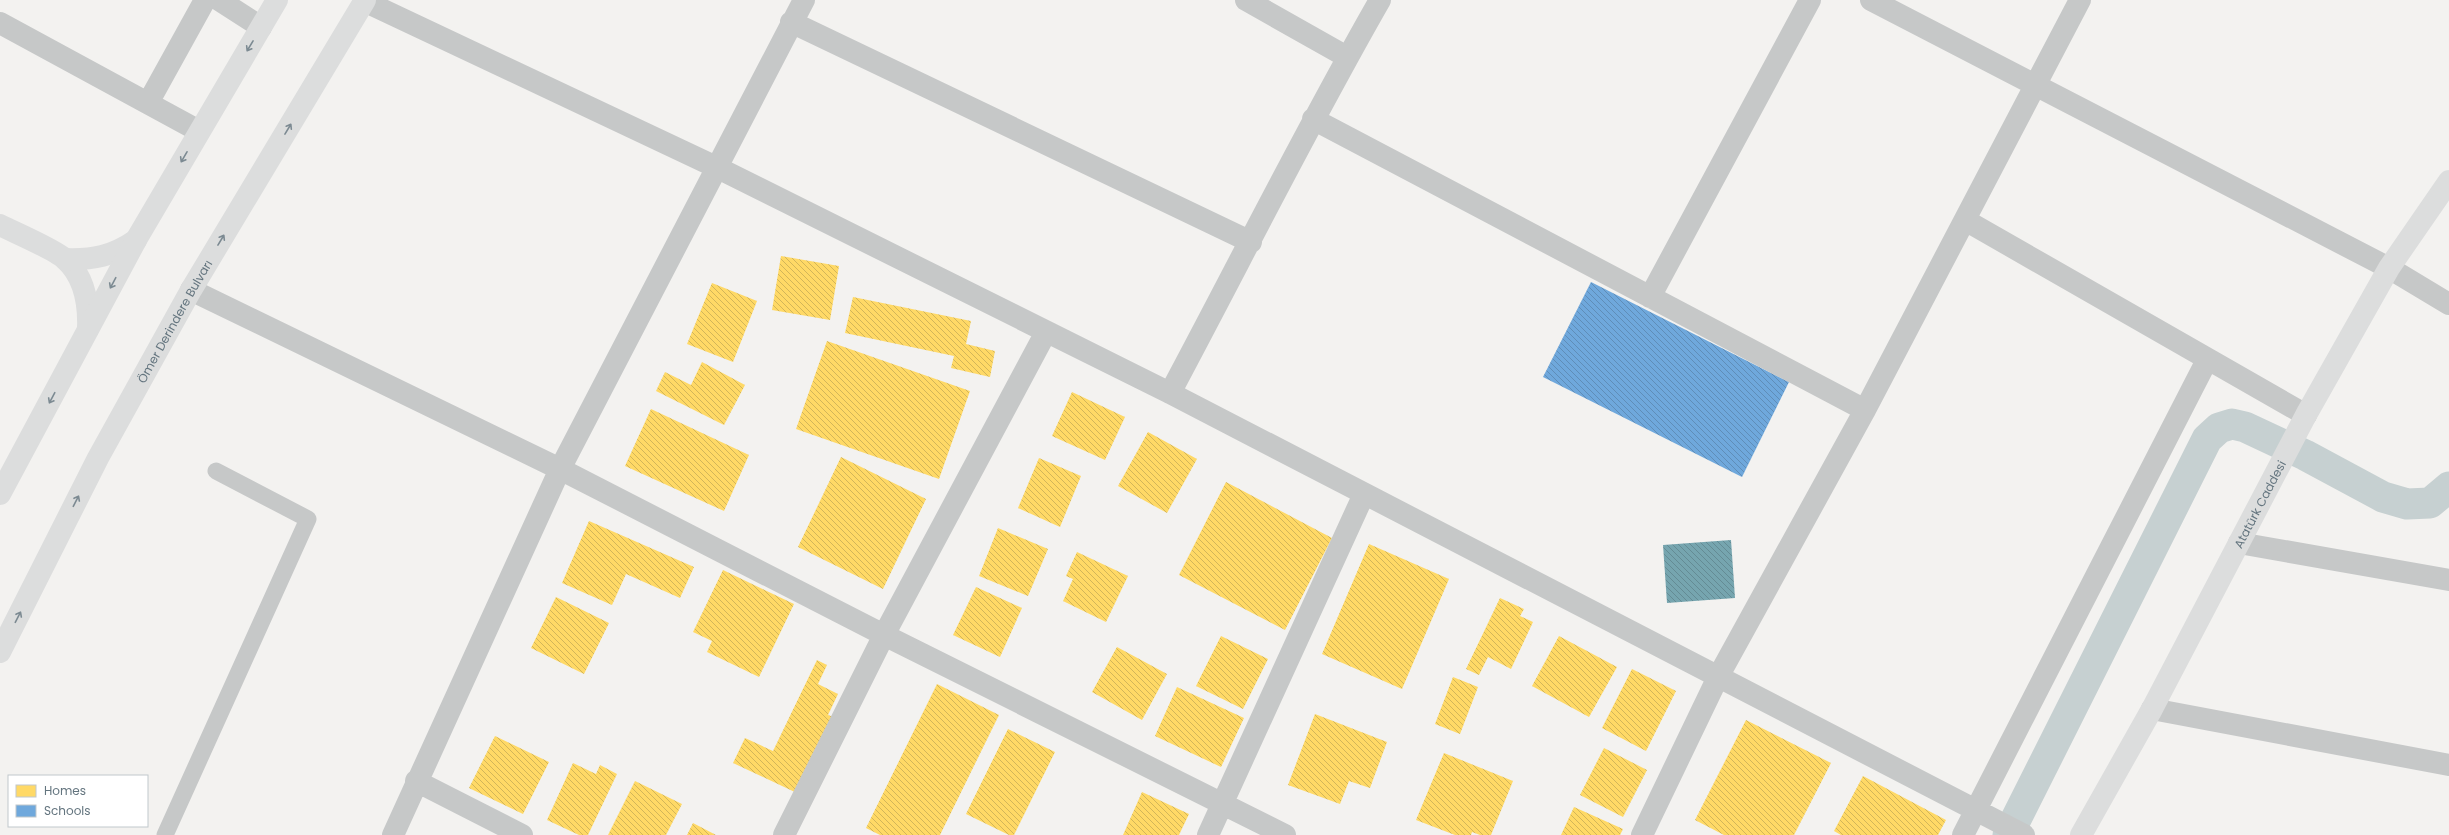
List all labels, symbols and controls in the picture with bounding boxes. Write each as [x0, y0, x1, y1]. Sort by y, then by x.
one-way arrow [245, 40, 253, 52]
one-way arrow [284, 123, 292, 135]
one-way arrow [179, 151, 187, 163]
one-way arrow [217, 234, 225, 246]
street label: Ömer Derindere Bulvarı [133, 256, 216, 386]
one-way arrow [109, 277, 116, 289]
one-way arrow [47, 391, 55, 403]
street label: Atatürk Caddesi [2229, 457, 2289, 551]
one-way arrow [73, 495, 81, 507]
one-way arrow [14, 611, 22, 623]
legend [8, 775, 148, 827]
text: Homes [44, 782, 86, 799]
text: Schools [44, 802, 91, 819]

